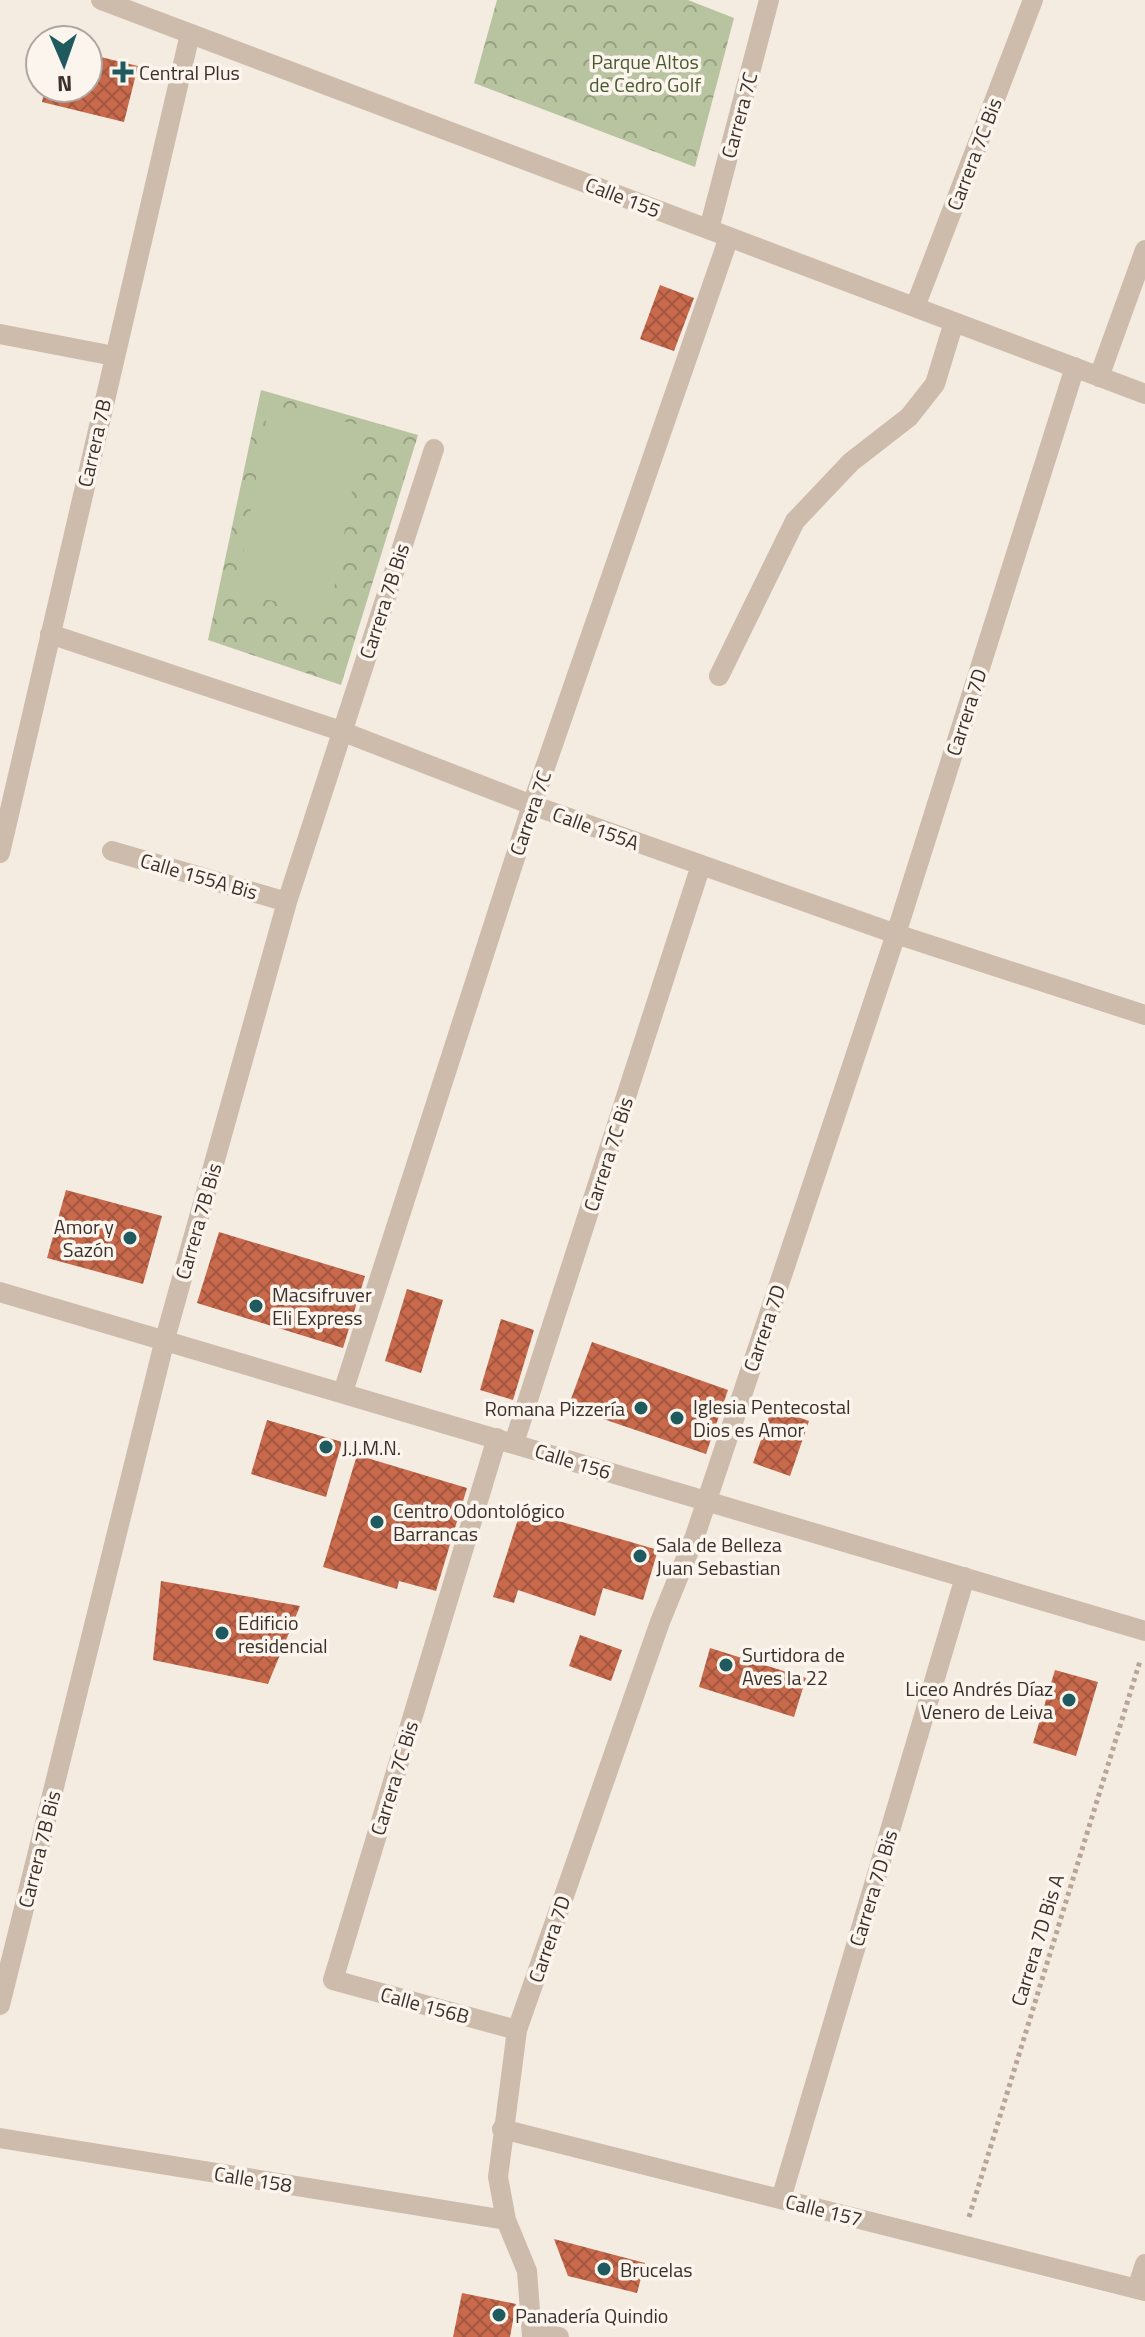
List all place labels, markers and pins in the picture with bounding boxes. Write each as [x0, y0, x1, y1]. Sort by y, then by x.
place label: Central Plus [139, 57, 240, 88]
marker: Central Plus [114, 63, 132, 81]
place label: Amor y Sazón [54, 1211, 114, 1265]
marker: Amor y Sazón [121, 1229, 139, 1247]
place label: Macsifruver Eli Express [272, 1279, 372, 1333]
marker: Macsifruver Eli Express [247, 1297, 265, 1315]
place label: Iglesia Pentecostal Dios es Amor [693, 1391, 851, 1445]
place label: Romana Pizzería [485, 1393, 625, 1424]
marker: Romana Pizzería [632, 1399, 650, 1417]
marker: Iglesia Pentecostal Dios es Amor [668, 1409, 686, 1427]
place label: J.J.M.N. [342, 1432, 401, 1463]
marker: J.J.M.N. [317, 1438, 335, 1456]
place label: Centro Odontológico Barrancas [393, 1495, 565, 1549]
marker: Centro Odontológico Barrancas [368, 1513, 386, 1531]
place label: Sala de Belleza Juan Sebastian [656, 1529, 782, 1583]
marker: Sala de Belleza Juan Sebastian [631, 1547, 649, 1565]
place label: Edificio residencial [238, 1607, 328, 1661]
marker: Edificio residencial [213, 1624, 231, 1642]
place label: Surtidora de Aves la 22 [742, 1639, 845, 1693]
marker: Surtidora de Aves la 22 [717, 1656, 735, 1674]
place label: Liceo Andrés Díaz Venero de Leiva [905, 1673, 1053, 1727]
marker: Liceo Andrés Díaz Venero de Leiva [1060, 1691, 1078, 1709]
place label: Brucelas [620, 2254, 693, 2285]
marker: Brucelas [595, 2260, 613, 2278]
place label: Panadería Quindio [515, 2300, 668, 2331]
marker: Panadería Quindio [490, 2306, 508, 2324]

